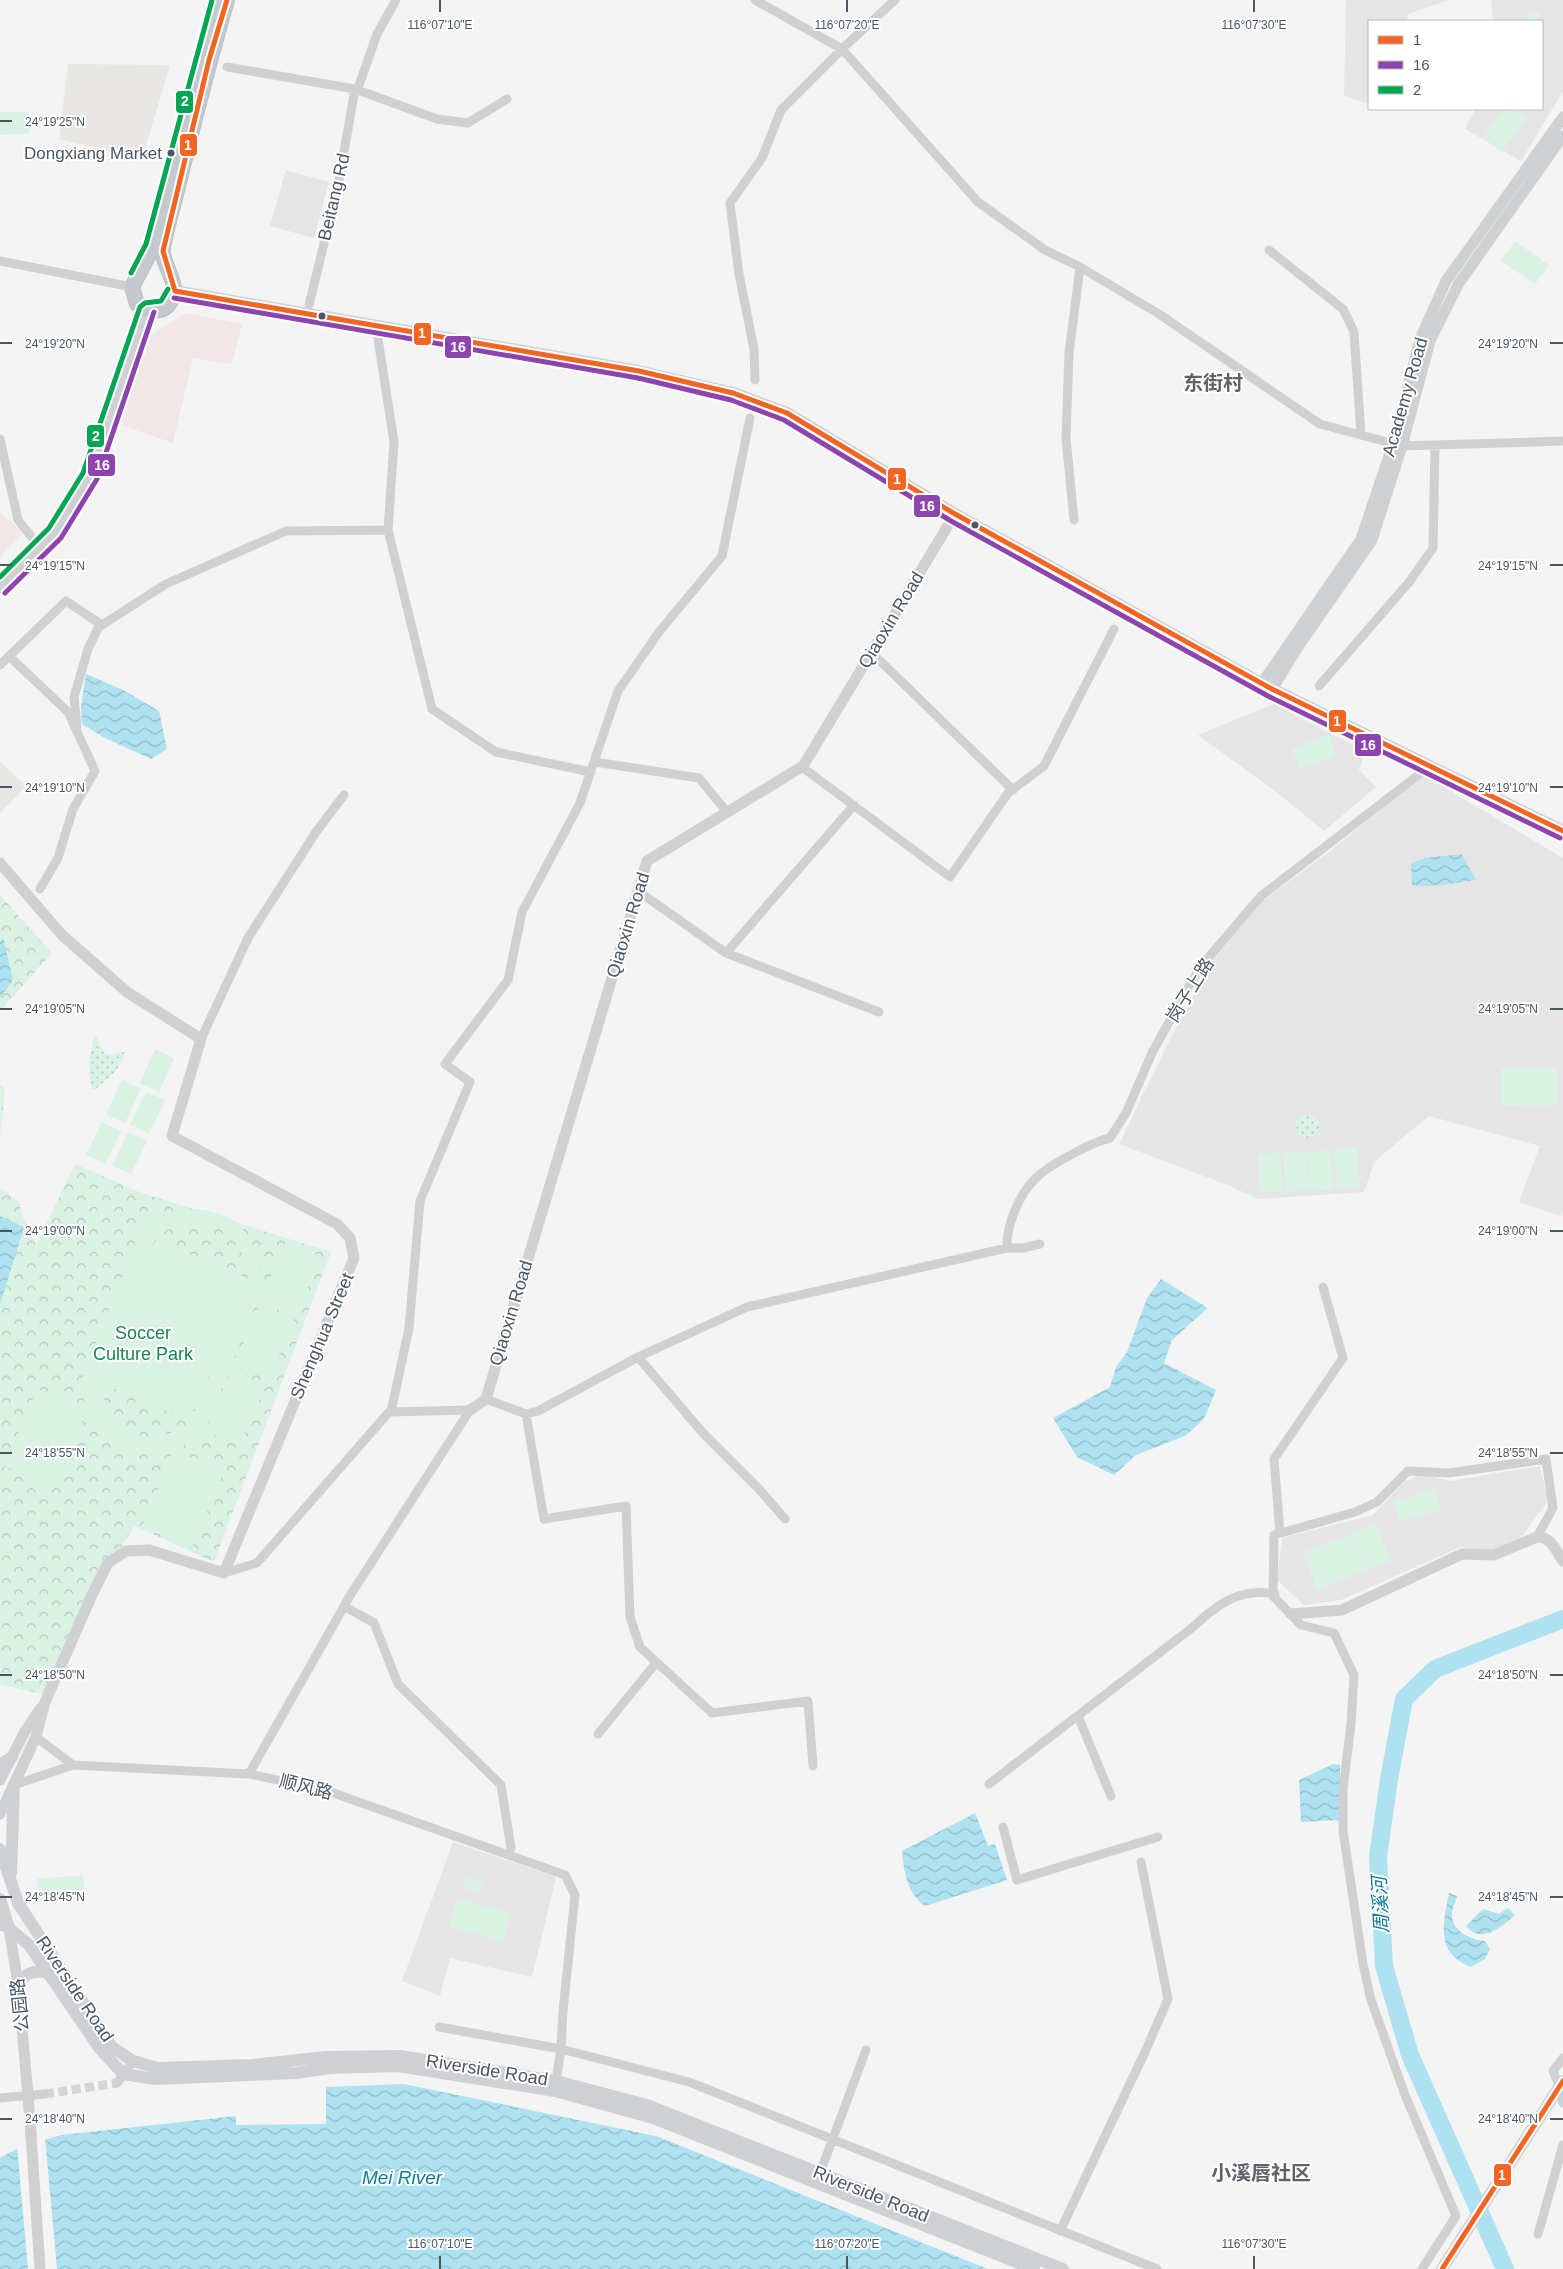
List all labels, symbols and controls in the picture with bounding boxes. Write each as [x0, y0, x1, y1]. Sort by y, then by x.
text: 116°07'10"E [407, 18, 473, 32]
text: 116°07'20"E [814, 18, 880, 32]
text: 116°07'30"E [1221, 18, 1287, 32]
legend [1368, 20, 1543, 110]
text: 1 [1413, 31, 1421, 48]
text: 16 [1413, 56, 1430, 73]
text: 2 [1413, 81, 1421, 98]
line badge: 2 [175, 90, 194, 114]
text: 2 [181, 93, 189, 109]
text: 24°19'25"N [25, 115, 85, 129]
line badge: 1 [179, 133, 198, 157]
text: 1 [184, 137, 192, 153]
place label: Dongxiang Market [24, 144, 162, 163]
marker: Dongxiang Market [166, 148, 176, 158]
street label: Beitang Rd [314, 151, 354, 243]
unlabelled marker [317, 311, 327, 321]
line badge: 1 [413, 322, 432, 346]
text: 1 [418, 325, 426, 341]
line badge: 16 [444, 335, 472, 359]
street label: Academy Road [1378, 335, 1432, 459]
text: 24°19'20"N [25, 337, 85, 351]
text: 24°19'20"N [1478, 337, 1538, 351]
text: 16 [450, 339, 466, 355]
district label: 东街村 [1183, 372, 1243, 394]
line badge: 2 [86, 424, 105, 448]
text: 2 [92, 428, 100, 444]
line badge: 16 [87, 453, 116, 477]
text: 16 [94, 457, 110, 473]
line badge: 1 [887, 467, 907, 491]
text: 1 [893, 471, 901, 487]
line badge: 16 [913, 494, 941, 518]
text: 16 [919, 498, 935, 514]
unlabelled marker [970, 520, 980, 530]
text: 24°19'15"N [25, 559, 85, 573]
text: 24°19'15"N [1478, 559, 1538, 573]
street label: Qiaoxin Road [854, 568, 928, 672]
line badge: 1 [1328, 709, 1347, 733]
text: 1 [1333, 713, 1341, 729]
line badge: 16 [1354, 733, 1382, 757]
text: 16 [1360, 737, 1376, 753]
text: 24°19'10"N [25, 781, 85, 795]
text: 24°19'10"N [1478, 781, 1538, 795]
street label: Qiaoxin Road [602, 870, 654, 980]
street label: 岗子上路 [1162, 954, 1218, 1026]
text: 24°19'05"N [25, 1002, 85, 1016]
text: 24°19'05"N [1478, 1002, 1538, 1016]
text: 24°19'00"N [25, 1224, 85, 1238]
text: 24°19'00"N [1478, 1224, 1538, 1238]
street label: Qiaoxin Road [485, 1258, 537, 1368]
street label: Shenghua Street [286, 1270, 358, 1402]
park label: Soccer Culture Park [93, 1323, 194, 1364]
text: 24°18'55"N [25, 1446, 85, 1460]
text: 24°18'55"N [1478, 1446, 1538, 1460]
text: 24°18'50"N [25, 1668, 85, 1682]
text: 24°18'50"N [1478, 1668, 1538, 1682]
street label: 顺风路 [277, 1771, 335, 1803]
water label: 周溪河 [1368, 1872, 1392, 1934]
text: 24°18'45"N [25, 1890, 85, 1904]
text: 24°18'45"N [1478, 1890, 1538, 1904]
street label: Riverside Road [32, 1932, 118, 2046]
street label: 公园路 [7, 1977, 33, 2033]
street label: Riverside Road [425, 2050, 549, 2090]
text: 24°18'40"N [25, 2112, 85, 2126]
text: 24°18'40"N [1478, 2112, 1538, 2126]
street label: Riverside Road [810, 2162, 932, 2226]
district label: 小溪唇社区 [1211, 2162, 1311, 2184]
line badge: 1 [1493, 2163, 1512, 2187]
water label: Mei River [362, 2167, 443, 2188]
text: 1 [1498, 2167, 1506, 2183]
text: 116°07'10"E [407, 2237, 473, 2251]
text: 116°07'20"E [814, 2237, 880, 2251]
text: 116°07'30"E [1221, 2237, 1287, 2251]

